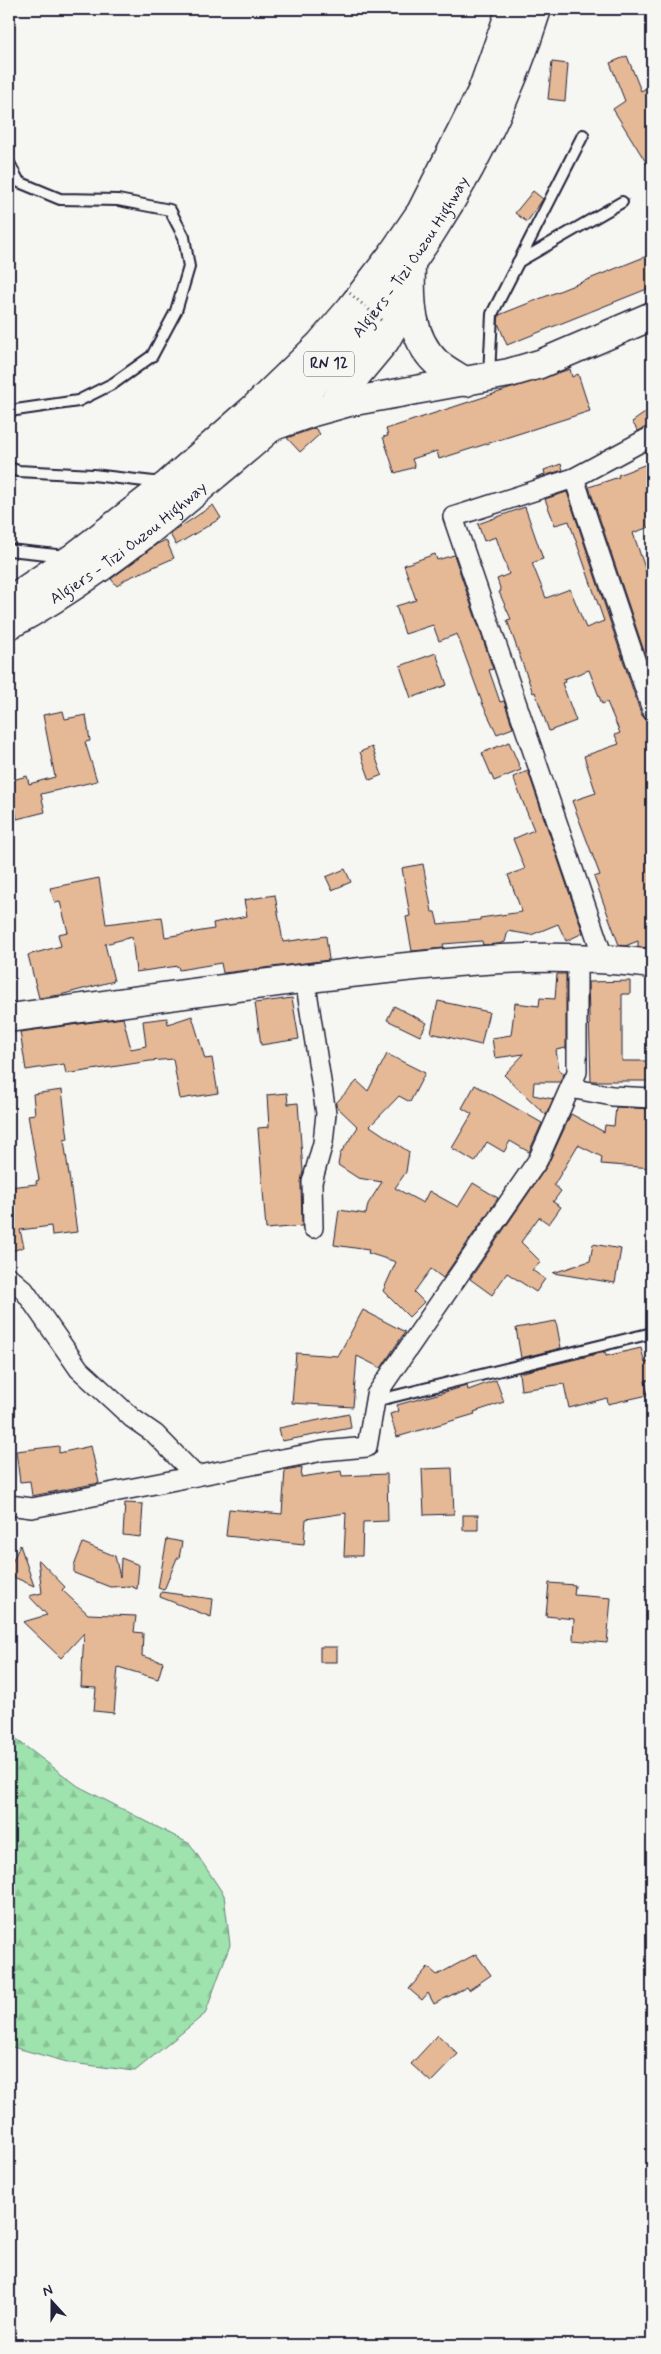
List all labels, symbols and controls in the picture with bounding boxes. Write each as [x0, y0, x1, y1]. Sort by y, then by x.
street label: Algiers - Tizi Ouzou Highway [348, 172, 474, 342]
road number: RN 12 [304, 352, 354, 376]
street label: Algiers - Tizi Ouzou Highway [46, 477, 211, 609]
north arrow [28, 2276, 78, 2326]
text: N [40, 2281, 55, 2301]

